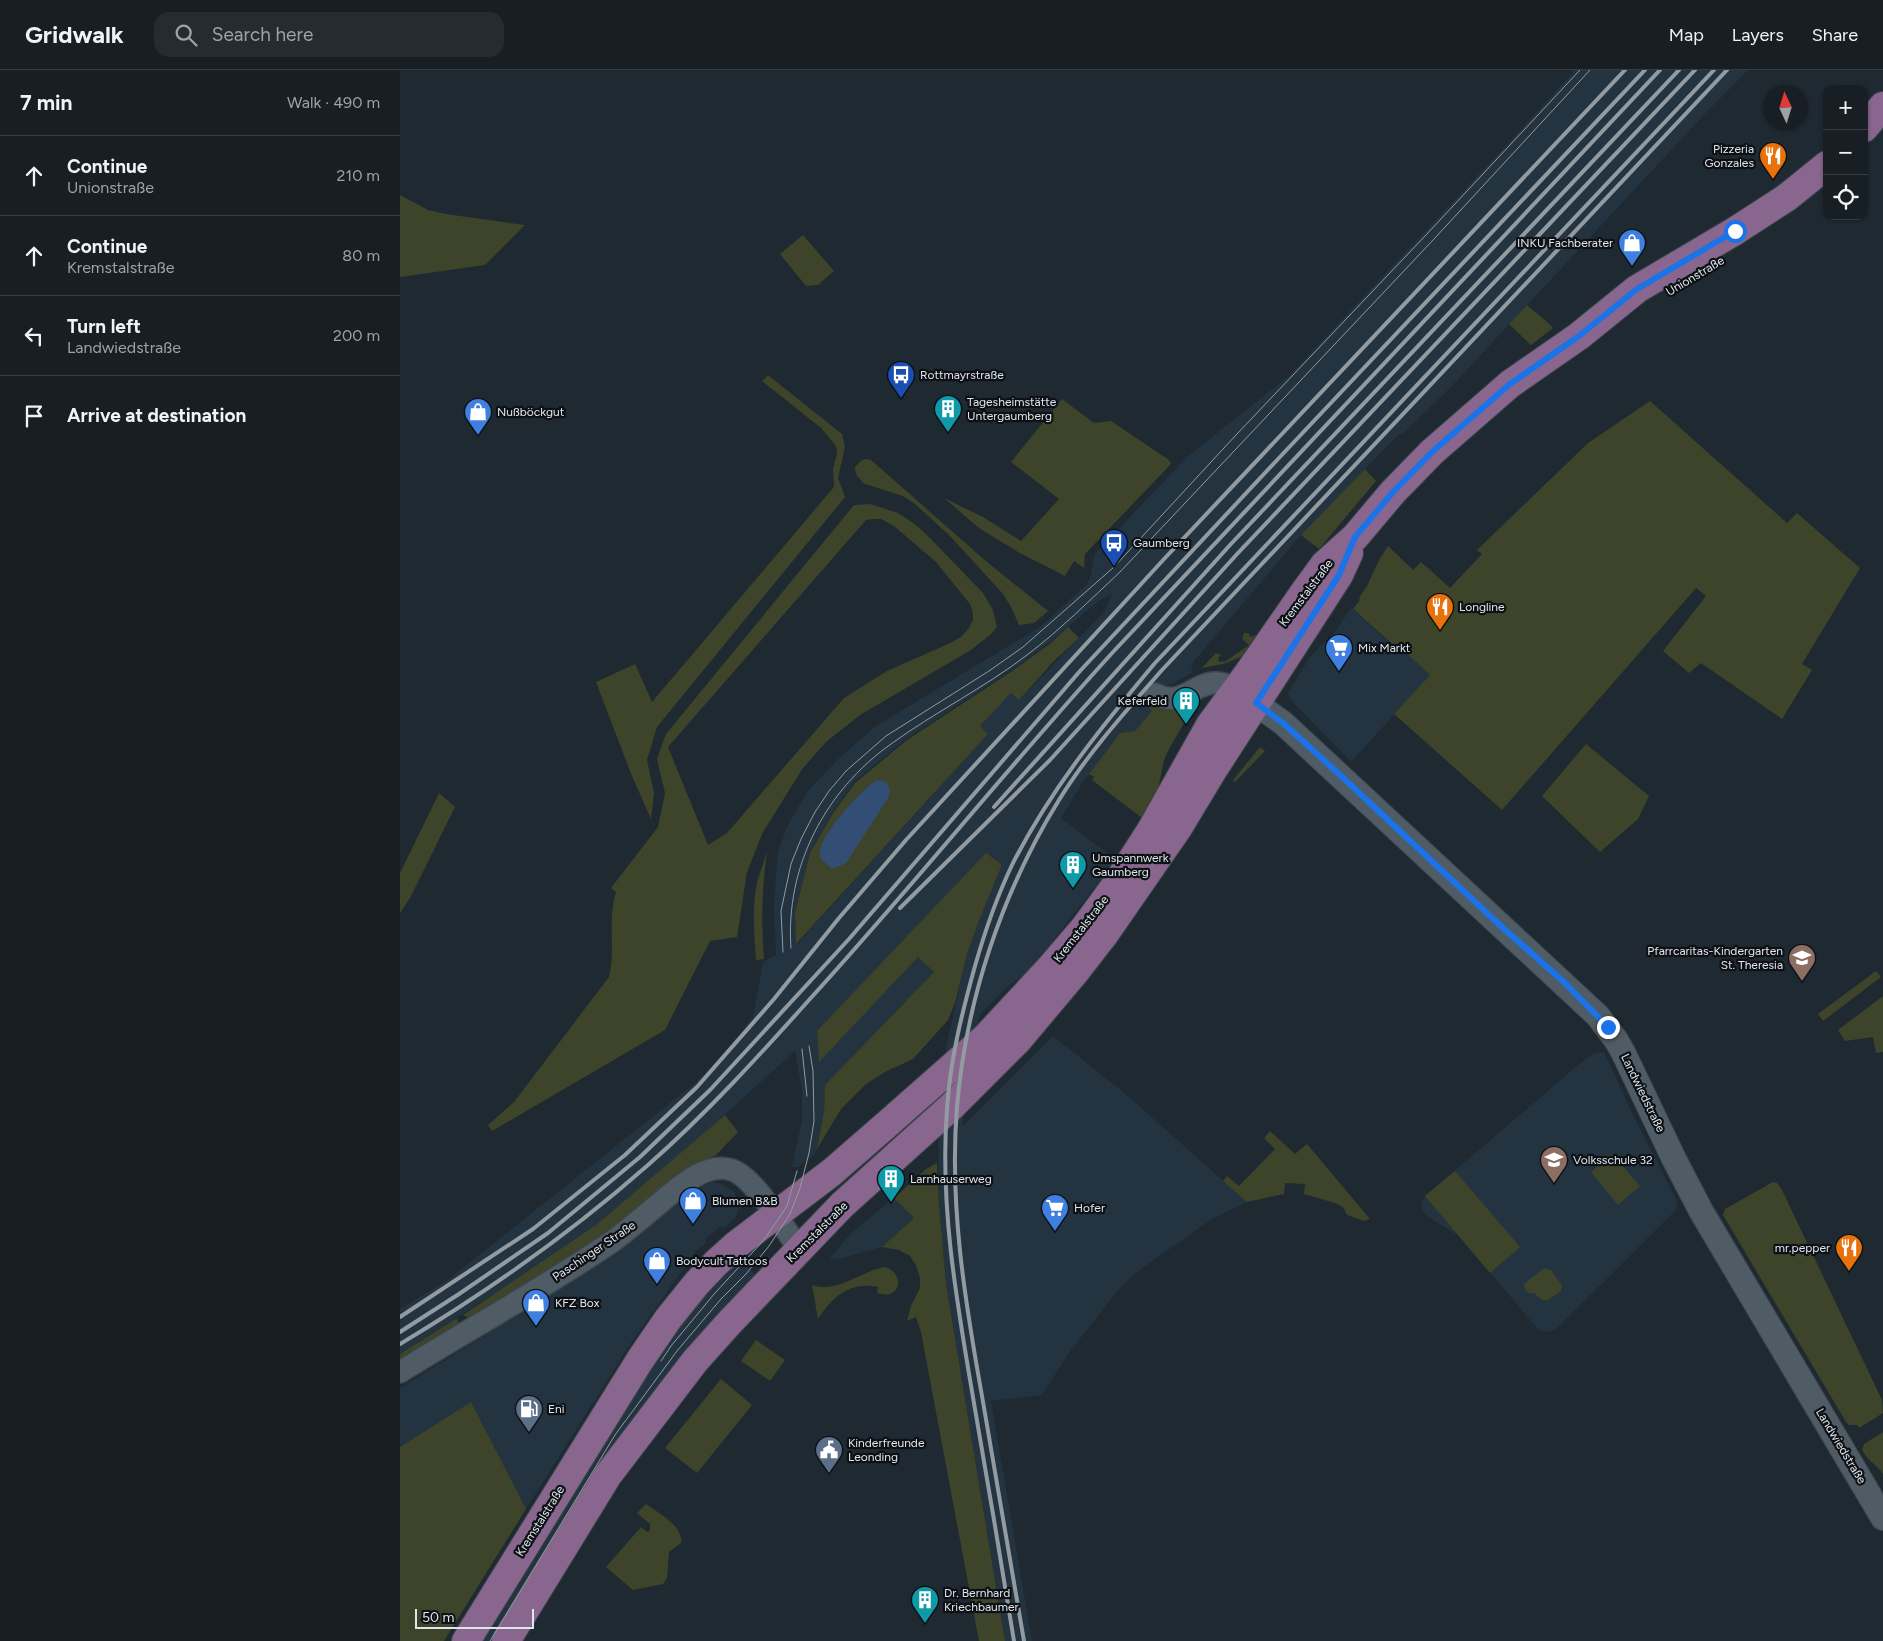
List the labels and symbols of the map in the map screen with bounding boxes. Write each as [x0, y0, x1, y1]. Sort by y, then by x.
north arrow [1763, 85, 1808, 130]
restaurant icon: Pizzeria Gonzales [1758, 141, 1788, 180]
place label: Pizzeria Gonzales [1704, 142, 1754, 170]
route start [1724, 220, 1747, 243]
shop icon: INKU Fachberater [1617, 228, 1647, 267]
place label: INKU Fachberater [1517, 236, 1613, 250]
street label: Unionstraße [1663, 253, 1727, 299]
bus stop icon: Rottmayrstraße [886, 360, 916, 399]
place label: Rottmayrstraße [920, 368, 1004, 382]
building icon: Tagesheimstätte Untergaumberg [933, 394, 963, 433]
place label: Tagesheimstätte Untergaumberg [967, 395, 1057, 423]
shop icon: Nußböckgut [463, 397, 493, 436]
place label: Nußböckgut [497, 405, 565, 419]
bus stop icon: Gaumberg [1099, 528, 1129, 567]
place label: Gaumberg [1133, 536, 1190, 550]
street label: Kremstalstraße [1276, 556, 1336, 629]
restaurant icon: Longline [1425, 592, 1455, 631]
place label: Longline [1459, 600, 1505, 614]
supermarket icon: Mix Markt [1324, 633, 1354, 672]
place label: Mix Markt [1358, 641, 1411, 655]
building icon: Keferfeld [1171, 686, 1201, 725]
place label: Keferfeld [1118, 694, 1167, 708]
building icon: Umspannwerk Gaumberg [1058, 850, 1088, 889]
place label: Umspannwerk Gaumberg [1092, 851, 1169, 879]
street label: Kremstalstraße [1051, 893, 1112, 965]
school or university icon: Pfarrcaritas-Kindergarten St. Theresia [1787, 943, 1817, 982]
place label: Pfarrcaritas-Kindergarten St. Theresia [1647, 944, 1783, 972]
route end [1597, 1016, 1620, 1039]
street label: Landwiedstraße [1618, 1052, 1668, 1135]
school or university icon: Volksschule 32 [1539, 1145, 1569, 1184]
place label: Volksschule 32 [1573, 1153, 1653, 1167]
building icon: Larnhauserweg [876, 1164, 906, 1203]
place label: Larnhauserweg [910, 1172, 992, 1186]
shop icon: Blumen B&B [678, 1186, 708, 1225]
supermarket icon: Hofer [1040, 1193, 1070, 1232]
place label: Blumen B&B [712, 1194, 778, 1208]
street label: Kremstalstraße [784, 1198, 851, 1265]
place label: Hofer [1074, 1201, 1105, 1215]
street label: Paschinger Straße [550, 1218, 639, 1284]
restaurant icon: mr.pepper [1834, 1233, 1864, 1272]
place label: mr.pepper [1775, 1241, 1830, 1255]
shop icon: Bodycult Tattoos [642, 1246, 672, 1285]
place label: Bodycult Tattoos [676, 1254, 768, 1268]
shop icon: KFZ Box [521, 1288, 551, 1327]
place label: KFZ Box [555, 1296, 600, 1310]
fuel station icon: Eni [514, 1394, 544, 1433]
place label: Eni [548, 1402, 565, 1416]
street label: Landwiedstraße [1813, 1406, 1869, 1487]
public building icon: Kinderfreunde Leonding [814, 1435, 844, 1474]
place label: Kinderfreunde Leonding [848, 1436, 925, 1464]
street label: Kremstalstraße [513, 1483, 568, 1559]
building icon: Dr. Bernhard Kriechbaumer [910, 1585, 940, 1624]
place label: Dr. Bernhard Kriechbaumer [944, 1586, 1019, 1614]
scale bar [415, 1606, 534, 1629]

